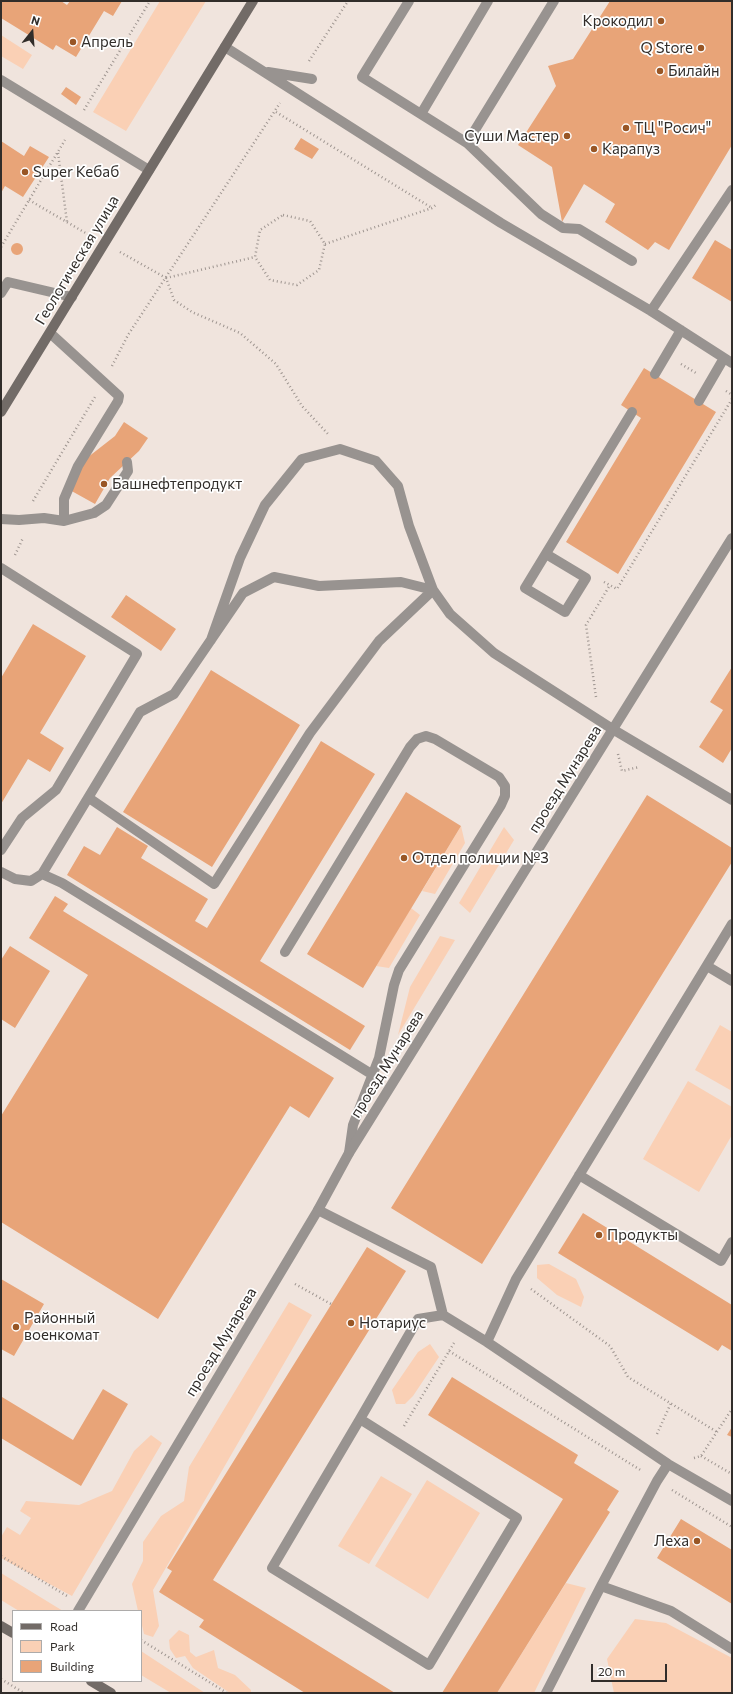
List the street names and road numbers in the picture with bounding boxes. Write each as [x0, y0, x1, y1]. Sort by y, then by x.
street label: Геологическая улица [31, 192, 123, 328]
street label: проезд Мунарева [525, 722, 605, 836]
street label: проезд Мунарева [347, 1007, 427, 1121]
street label: проезд Мунарева [181, 1284, 261, 1400]

